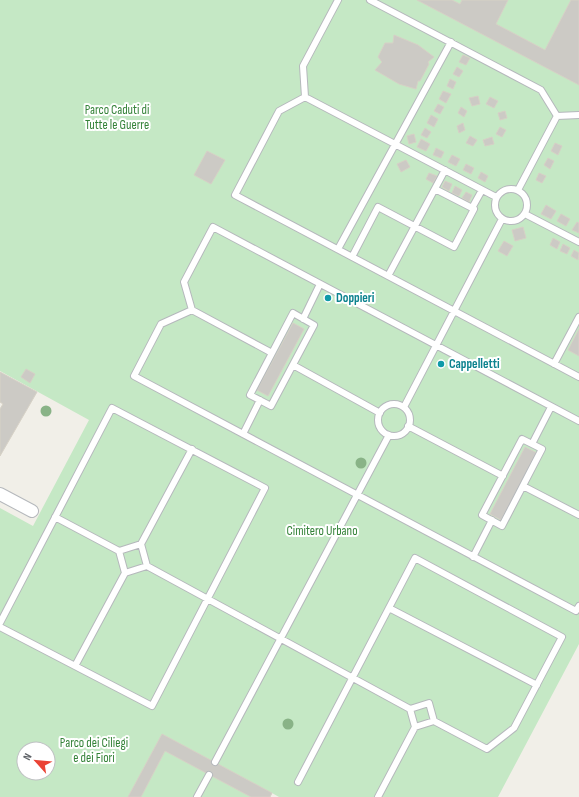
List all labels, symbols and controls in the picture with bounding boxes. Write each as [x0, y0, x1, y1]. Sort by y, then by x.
park label: Parco Caduti di Tutte le Guerre [85, 102, 149, 133]
place label: Doppieri [336, 290, 375, 306]
marker: Doppieri [323, 293, 333, 303]
place label: Cappelletti [449, 356, 500, 372]
marker: Cappelletti [436, 359, 446, 369]
park label: Cimitero Urbano [286, 523, 358, 539]
park label: Parco dei Ciliegi e dei Fiori [60, 735, 128, 766]
north arrow [16, 741, 56, 781]
text: N [20, 751, 35, 762]

